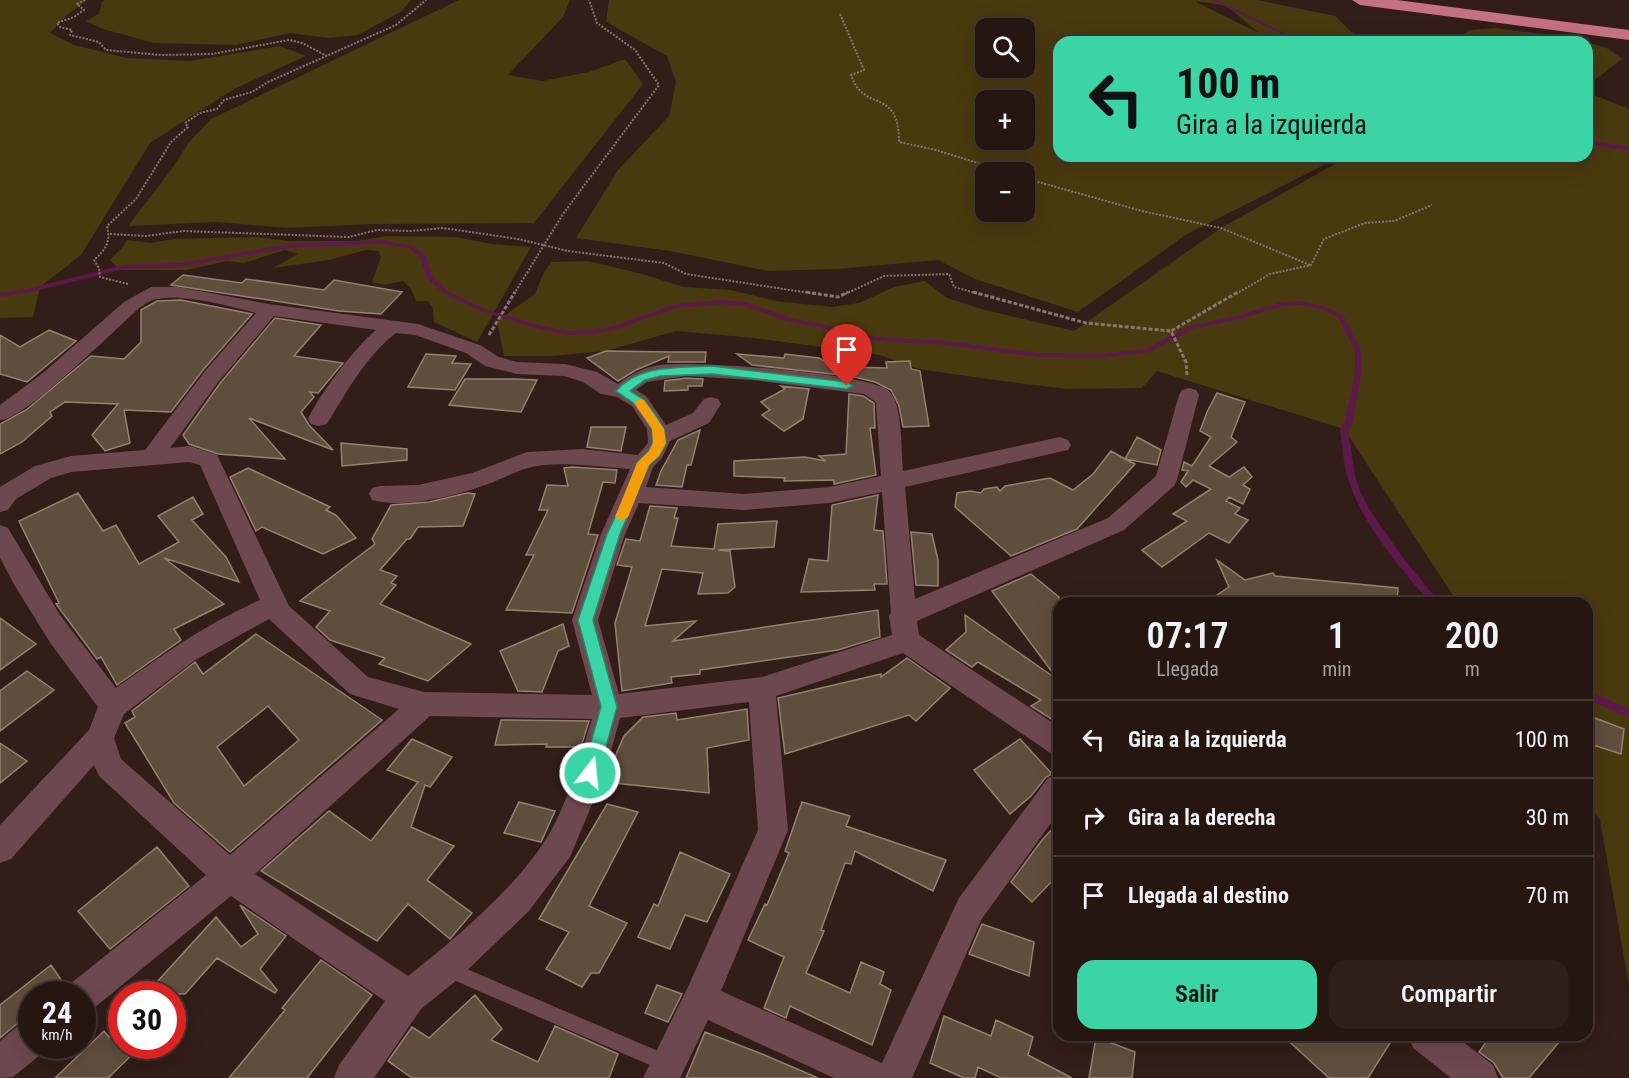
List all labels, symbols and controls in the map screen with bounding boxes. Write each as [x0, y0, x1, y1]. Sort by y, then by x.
map controls [975, 18, 1035, 222]
button: search [975, 18, 1035, 78]
text: 100 m [1176, 59, 1281, 108]
icon: left [1077, 60, 1155, 138]
button: + [975, 90, 1035, 150]
text: Gira a la izquierda [1176, 109, 1367, 141]
button: − [975, 162, 1035, 222]
pin [821, 324, 872, 386]
icon: arrive [830, 333, 863, 366]
text: 07:17 [1147, 615, 1229, 657]
text: 1 [1328, 615, 1346, 657]
text: 200 [1445, 615, 1499, 657]
text: Llegada [1156, 657, 1219, 681]
text: min [1322, 657, 1351, 681]
text: m [1465, 657, 1480, 681]
icon: left [1077, 723, 1110, 756]
text: Gira a la izquierda [1128, 727, 1287, 752]
text: 100 m [1515, 727, 1569, 752]
position arrow [558, 741, 622, 805]
icon: right [1077, 801, 1110, 834]
text: Gira a la derecha [1128, 805, 1276, 830]
text: 30 m [1526, 805, 1569, 830]
icon: arrive [1077, 879, 1110, 912]
text: Llegada al destino [1128, 883, 1289, 908]
text: 70 m [1526, 883, 1569, 908]
button: Salir [1077, 960, 1317, 1029]
button: Compartir [1329, 960, 1569, 1029]
speed limit sign: 30 [108, 981, 186, 1059]
text: 24 [42, 995, 72, 1030]
text: km/h [42, 1026, 72, 1044]

